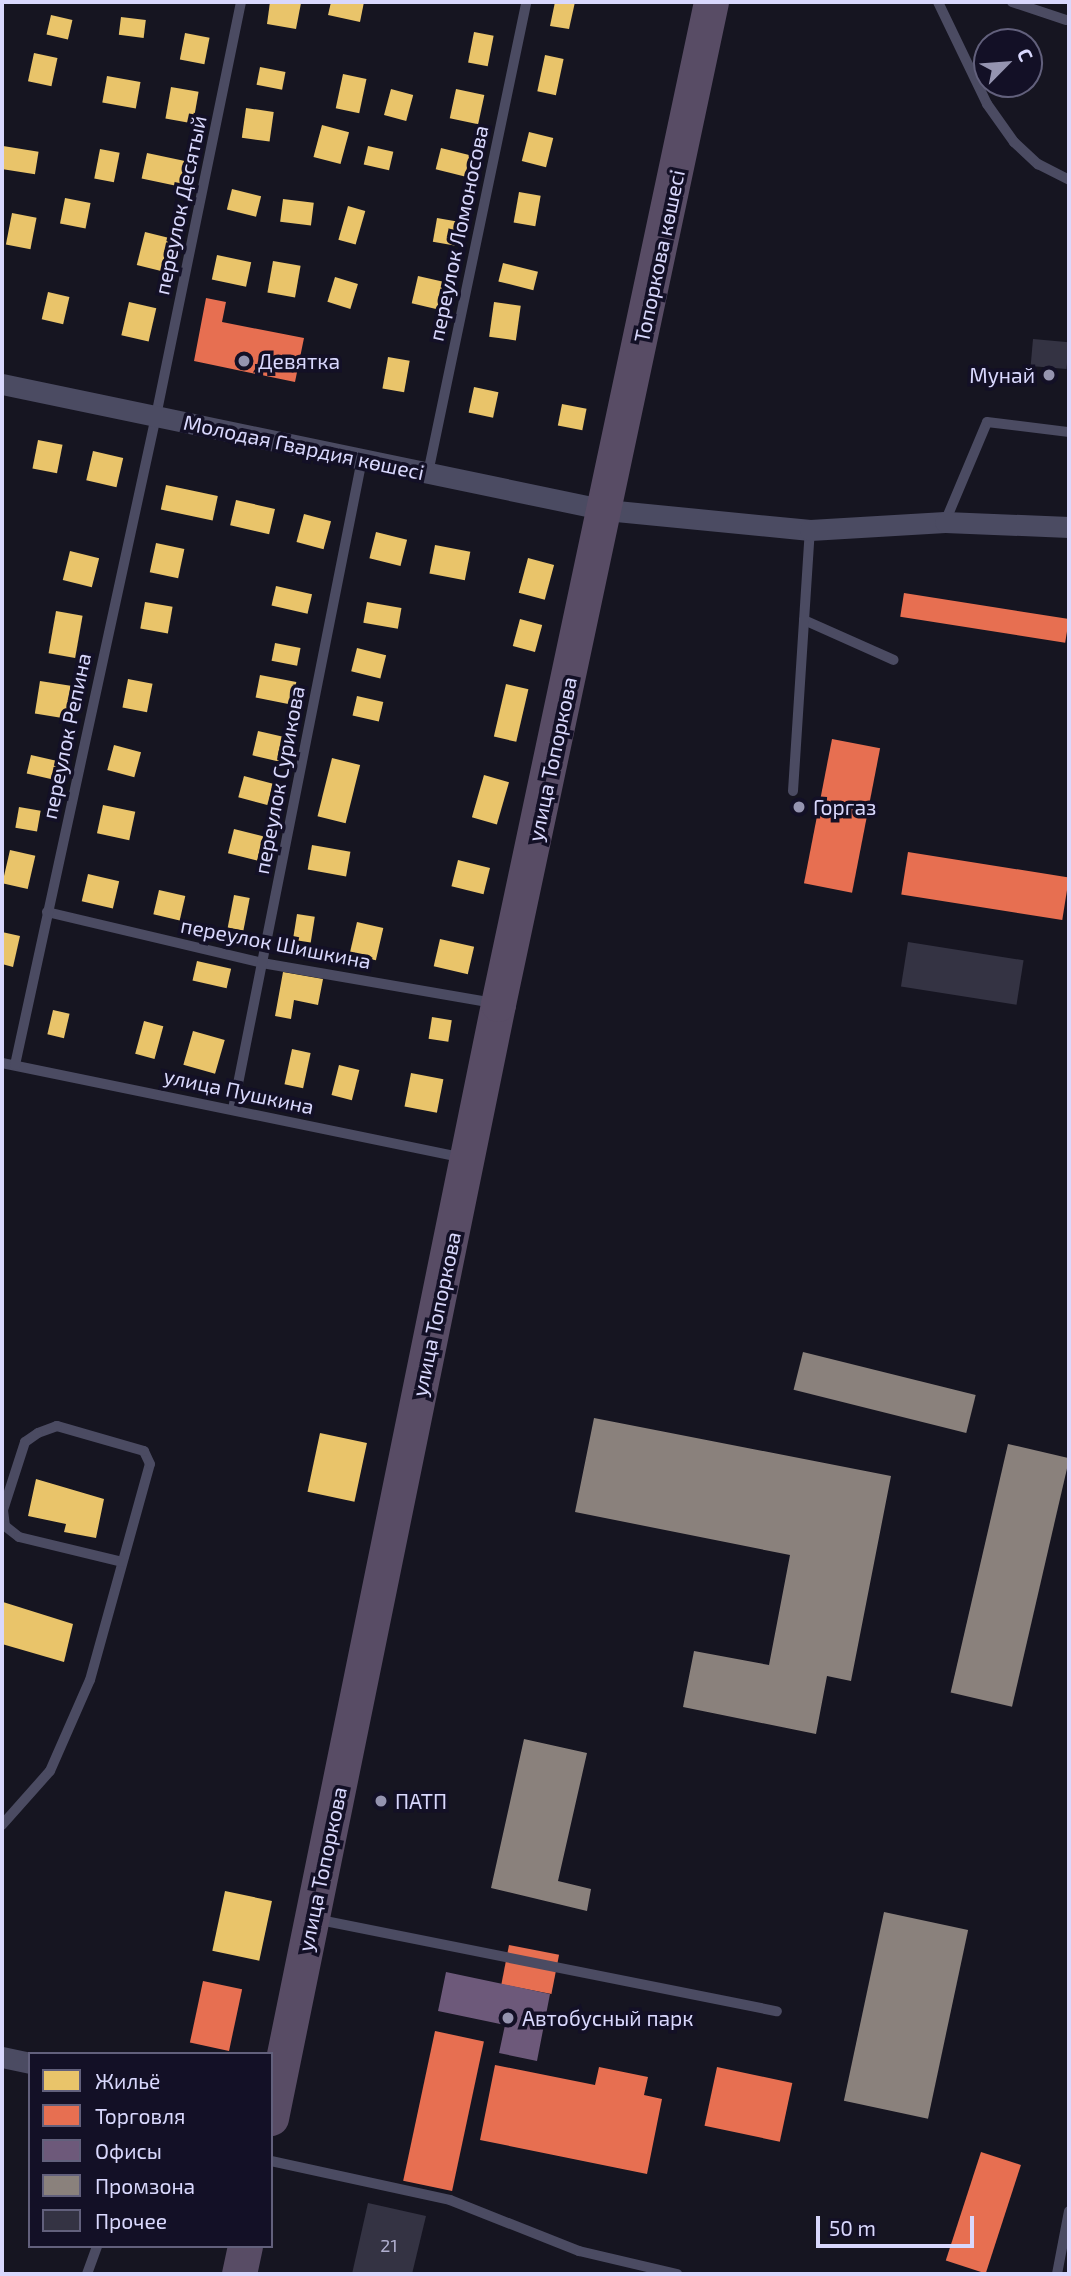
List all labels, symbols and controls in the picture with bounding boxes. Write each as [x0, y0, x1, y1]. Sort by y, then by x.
north arrow [973, 28, 1043, 98]
text: С [1013, 45, 1038, 65]
street label: переулок Десятый [149, 113, 211, 297]
street label: переулок Ломоносова [423, 123, 493, 343]
street label: Топоркова көшесі [628, 167, 690, 345]
place label: Девятка [258, 348, 340, 374]
marker: Девятка [236, 353, 252, 369]
place label: Мунай [969, 362, 1035, 388]
marker: Мунай [1041, 367, 1057, 383]
street label: Молодая Гвардия көшесі [181, 409, 427, 485]
street label: переулок Репина [36, 651, 96, 821]
street label: улица Топоркова [522, 674, 582, 844]
street label: переулок Сурикова [248, 684, 310, 876]
place label: Горгаз [813, 794, 877, 820]
marker: Горгаз [791, 799, 807, 815]
street label: переулок Шишкина [179, 912, 373, 974]
street label: улица Пушкина [162, 1063, 316, 1119]
street label: улица Топоркова [406, 1229, 466, 1399]
street label: улица Топоркова [292, 1784, 352, 1954]
place label: ПАТП [395, 1788, 447, 1814]
marker: ПАТП [373, 1793, 389, 1809]
place label: Автобусный парк [522, 2005, 694, 2031]
marker: Автобусный парк [500, 2010, 516, 2026]
legend [28, 2052, 273, 2248]
text: Жильё [95, 2068, 160, 2093]
text: Торговля [95, 2103, 185, 2128]
text: Офисы [95, 2138, 162, 2163]
text: Промзона [95, 2173, 195, 2198]
scale bar [819, 2202, 976, 2246]
text: Прочее [95, 2208, 167, 2233]
text: 50 m [829, 2215, 876, 2240]
house number: 21 [380, 2234, 398, 2256]

